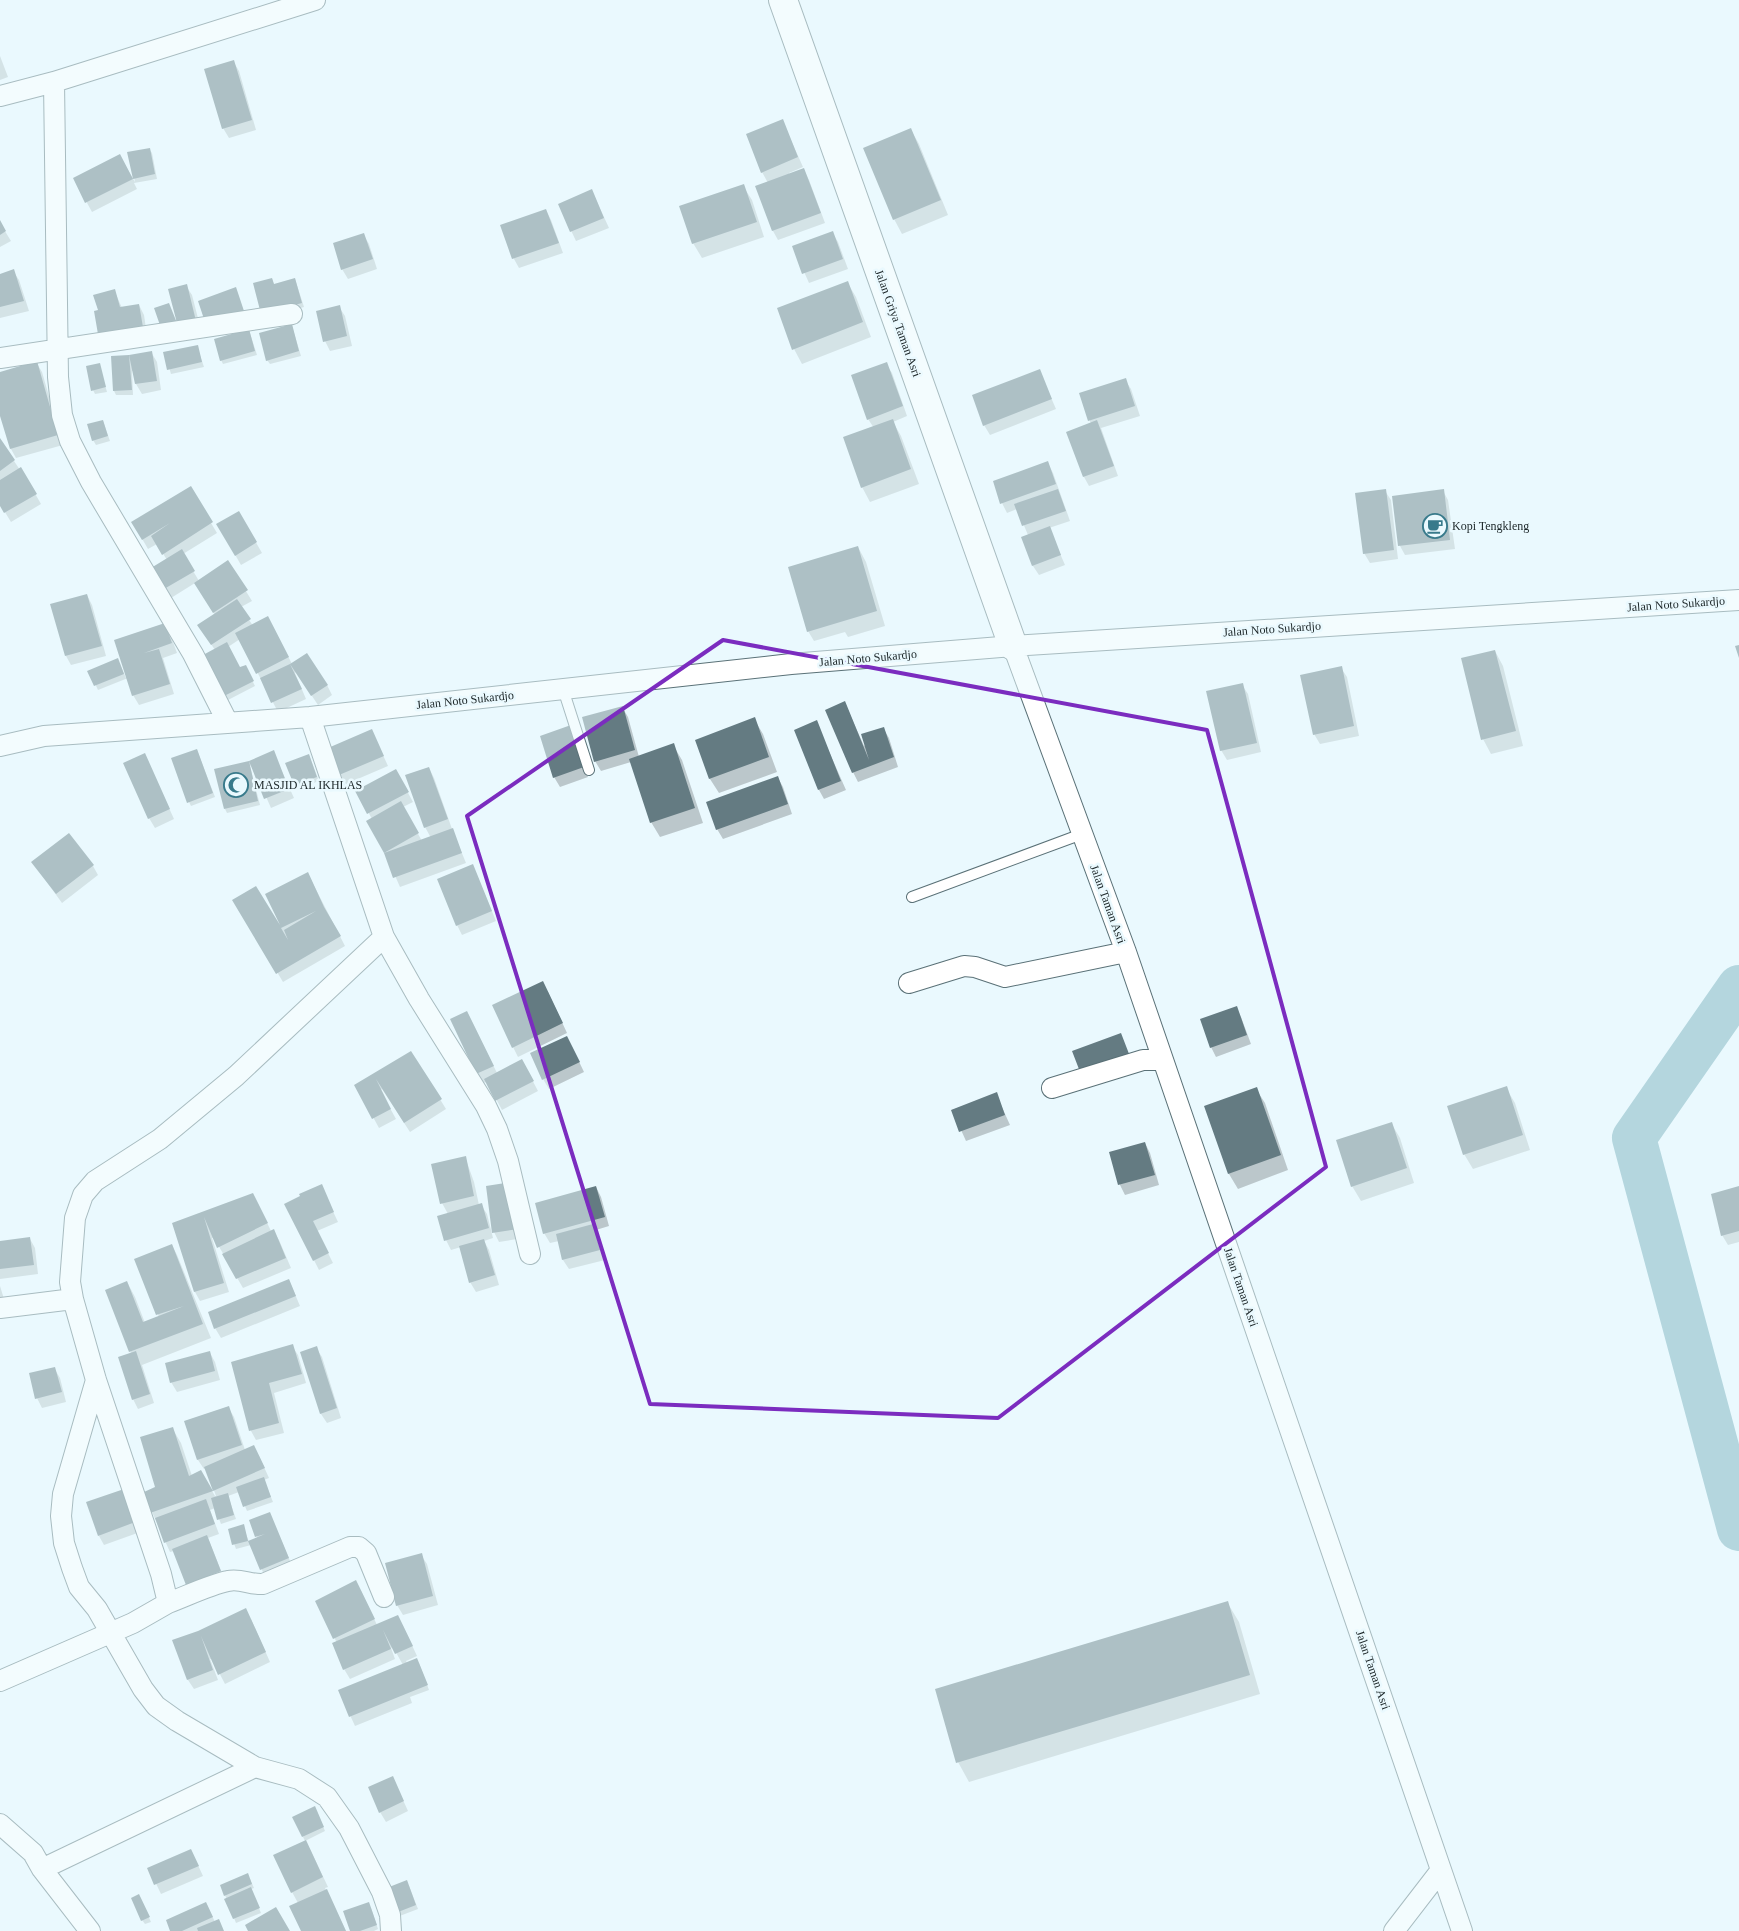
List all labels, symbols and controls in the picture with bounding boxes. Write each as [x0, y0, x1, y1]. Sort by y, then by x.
street label: Jalan Griya Taman Asri [872, 267, 924, 379]
cafe icon: Kopi Tengkleng [1422, 513, 1448, 539]
place label: Kopi Tengkleng [1452, 519, 1529, 533]
street label: Jalan Noto Sukardjo [1627, 594, 1725, 614]
street label: Jalan Noto Sukardjo [1223, 619, 1321, 639]
street label: Jalan Noto Sukardjo [819, 647, 917, 669]
street label: Jalan Noto Sukardjo [416, 688, 514, 712]
mosque icon: MASJID AL IKHLAS [223, 772, 249, 798]
place label: MASJID AL IKHLAS [254, 778, 362, 792]
street label: Jalan Taman Asri [1087, 863, 1129, 946]
street label: Jalan Taman Asri [1221, 1246, 1261, 1329]
street label: Jalan Taman Asri [1353, 1629, 1393, 1712]

